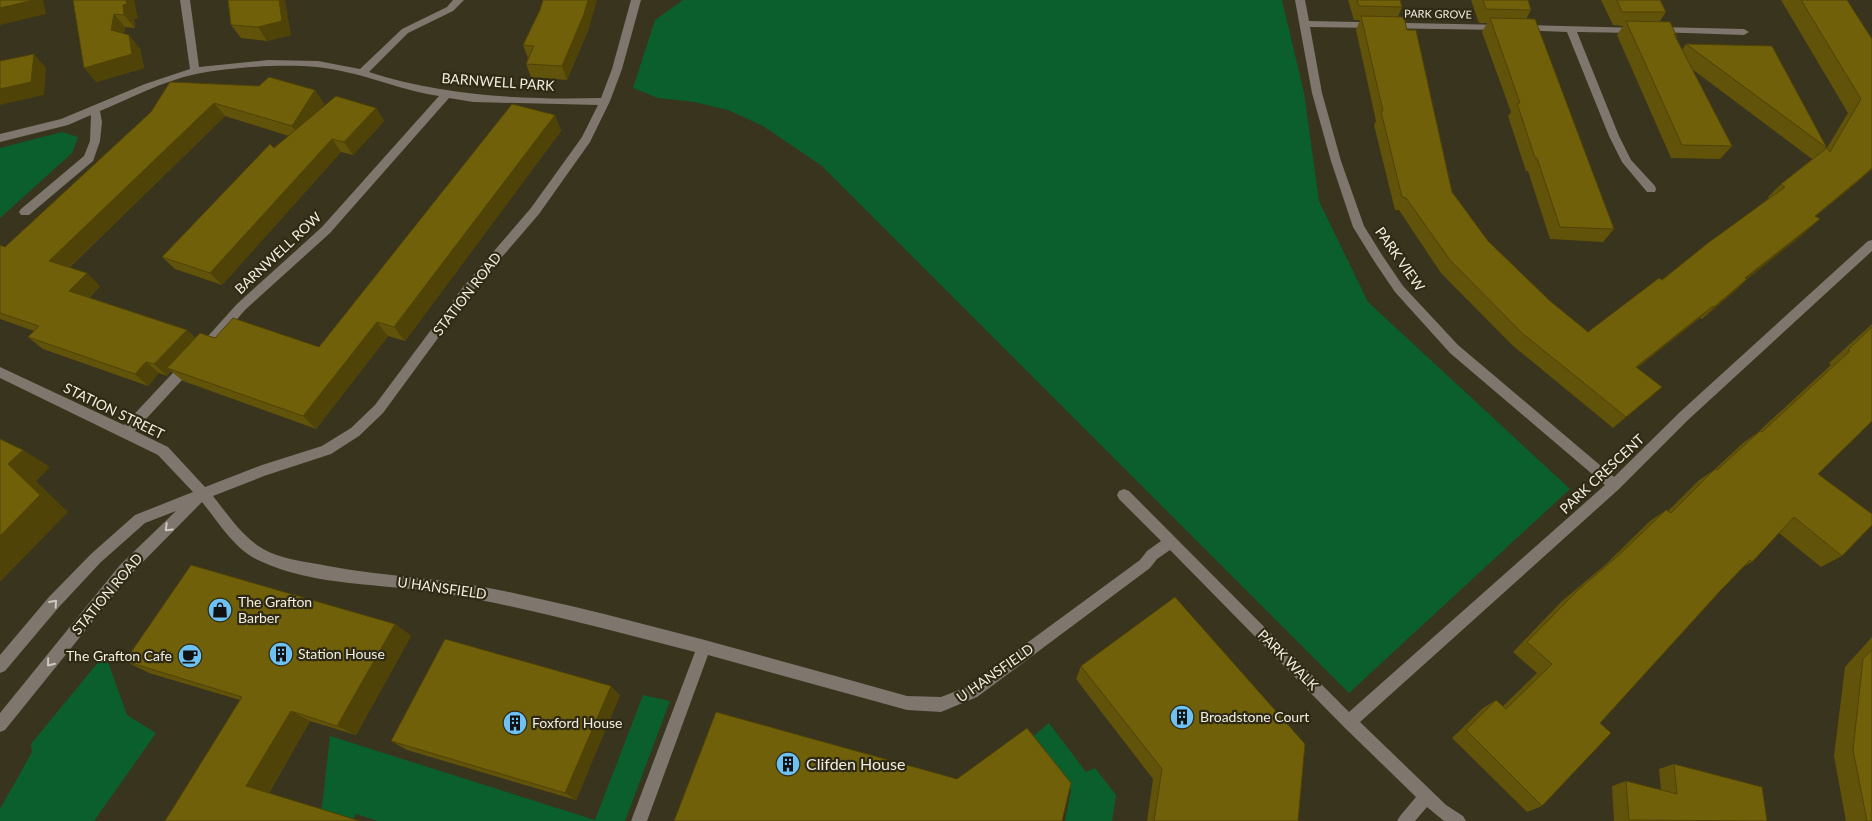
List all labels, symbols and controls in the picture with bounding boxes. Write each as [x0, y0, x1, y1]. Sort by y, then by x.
street label: PARK GROVE [1404, 6, 1472, 21]
street label: BARNWELL PARK [441, 69, 556, 94]
street label: BARNWELL ROW [231, 208, 325, 297]
street label: PARK VIEW [1372, 223, 1429, 294]
street label: STATION ROAD [429, 249, 504, 339]
street label: STATION STREET [61, 379, 168, 443]
street label: PARK CRESCENT [1556, 430, 1648, 517]
one-way arrow [165, 522, 174, 531]
street label: STATION ROAD [68, 550, 146, 638]
street label: U HANSFIELD [396, 573, 488, 602]
place label: The Grafton Barber [238, 593, 312, 626]
shop icon: The Grafton Barber [207, 597, 233, 623]
one-way arrow [48, 599, 57, 608]
street label: PARK WALK [1255, 626, 1323, 694]
street label: U HANSFIELD [953, 640, 1036, 705]
building icon: Station House [268, 641, 294, 667]
cafe icon: The Grafton Cafe [177, 643, 203, 669]
place label: Station House [298, 645, 385, 662]
place label: The Grafton Cafe [66, 647, 172, 664]
one-way arrow [47, 658, 56, 667]
building icon: Broadstone Court [1169, 704, 1195, 730]
place label: Broadstone Court [1200, 708, 1309, 725]
building icon: Foxford House [502, 710, 528, 736]
place label: Foxford House [532, 714, 622, 731]
building icon: Clifden House [775, 751, 801, 777]
place label: Clifden House [806, 754, 905, 773]

